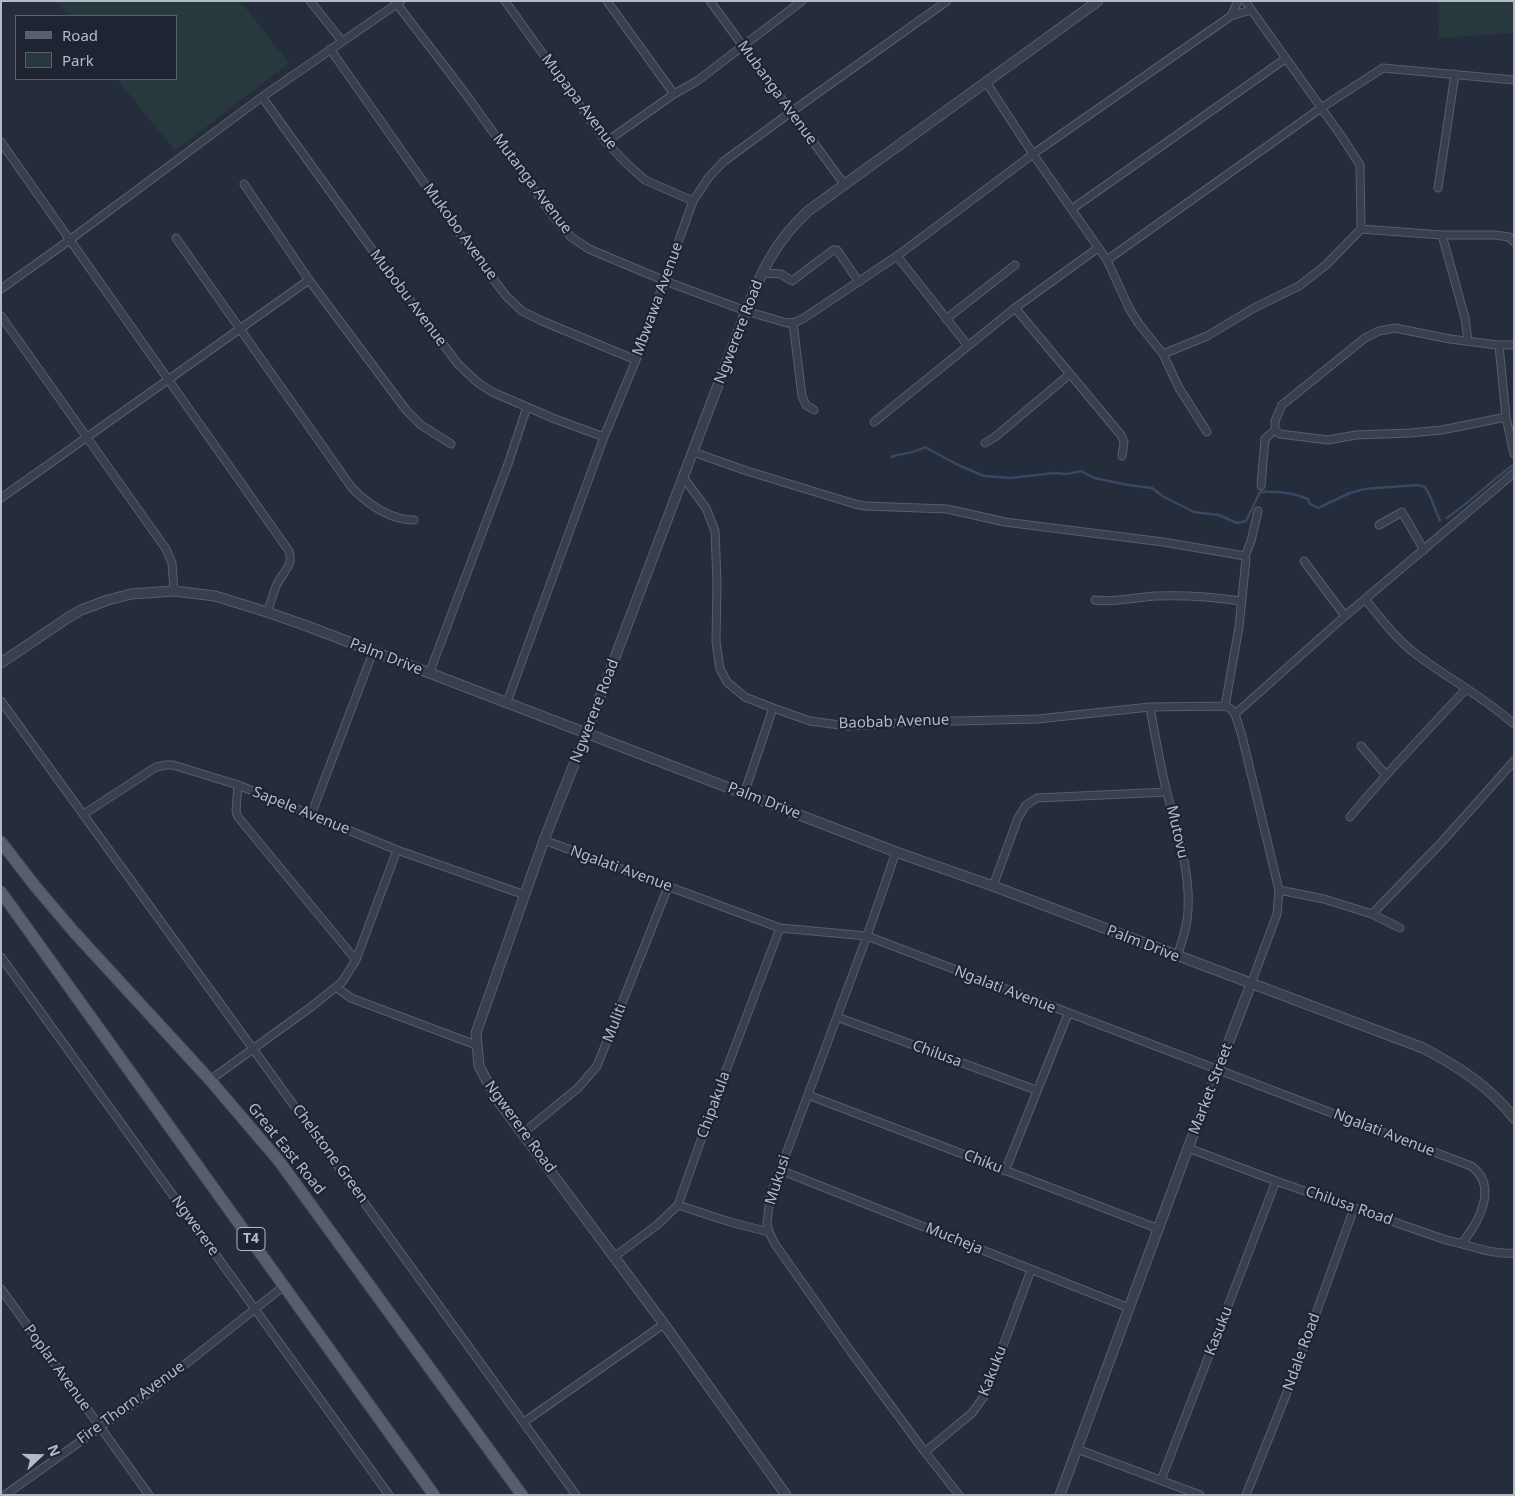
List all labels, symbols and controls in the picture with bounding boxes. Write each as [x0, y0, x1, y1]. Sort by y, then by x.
legend [15, 15, 178, 80]
text: Road [62, 25, 98, 45]
street label: Mubanga Avenue [733, 38, 821, 148]
text: Park [62, 50, 94, 70]
street label: Mupapa Avenue [537, 51, 621, 153]
street label: Mutanga Avenue [489, 131, 575, 237]
street label: Mukobo Avenue [419, 180, 501, 284]
street label: Mbwawa Avenue [629, 240, 687, 358]
street label: Mubobu Avenue [366, 246, 450, 350]
street label: Ngwerere Road [711, 278, 767, 386]
street label: Palm Drive [347, 635, 425, 679]
street label: Ngwerere Road [567, 657, 623, 765]
street label: Baobab Avenue [838, 711, 950, 733]
street label: Palm Drive [725, 779, 803, 823]
street label: Sapele Avenue [250, 783, 352, 839]
street label: Mutovu [1162, 804, 1192, 860]
street label: Ngalati Avenue [568, 842, 674, 896]
street label: Palm Drive [1104, 922, 1182, 966]
street label: Ngalati Avenue [952, 962, 1058, 1018]
street label: Muliti [599, 1001, 631, 1045]
street label: Chilusa [910, 1037, 964, 1071]
street label: Market Street [1185, 1041, 1237, 1137]
street label: Chipakula [694, 1069, 734, 1141]
street label: Ngwerere Road [481, 1077, 559, 1177]
street label: Great East Road [244, 1100, 328, 1198]
street label: Chelstone Green [288, 1101, 372, 1207]
street label: Ngalati Avenue [1331, 1105, 1437, 1161]
street label: Chiku [961, 1146, 1005, 1178]
street label: Mukusi [762, 1153, 794, 1207]
street label: Chilusa Road [1303, 1183, 1395, 1229]
street label: Ngwerere [167, 1193, 223, 1259]
street label: Mucheja [923, 1219, 985, 1259]
road number: T4 [237, 1228, 265, 1250]
street label: Kasuku [1201, 1304, 1237, 1358]
street label: Ndale Road [1280, 1311, 1324, 1393]
street label: Poplar Avenue [20, 1321, 94, 1415]
street label: Kakuku [975, 1343, 1011, 1399]
street label: Fire Thorn Avenue [74, 1358, 188, 1448]
north arrow [15, 1431, 65, 1481]
text: N [44, 1442, 65, 1459]

